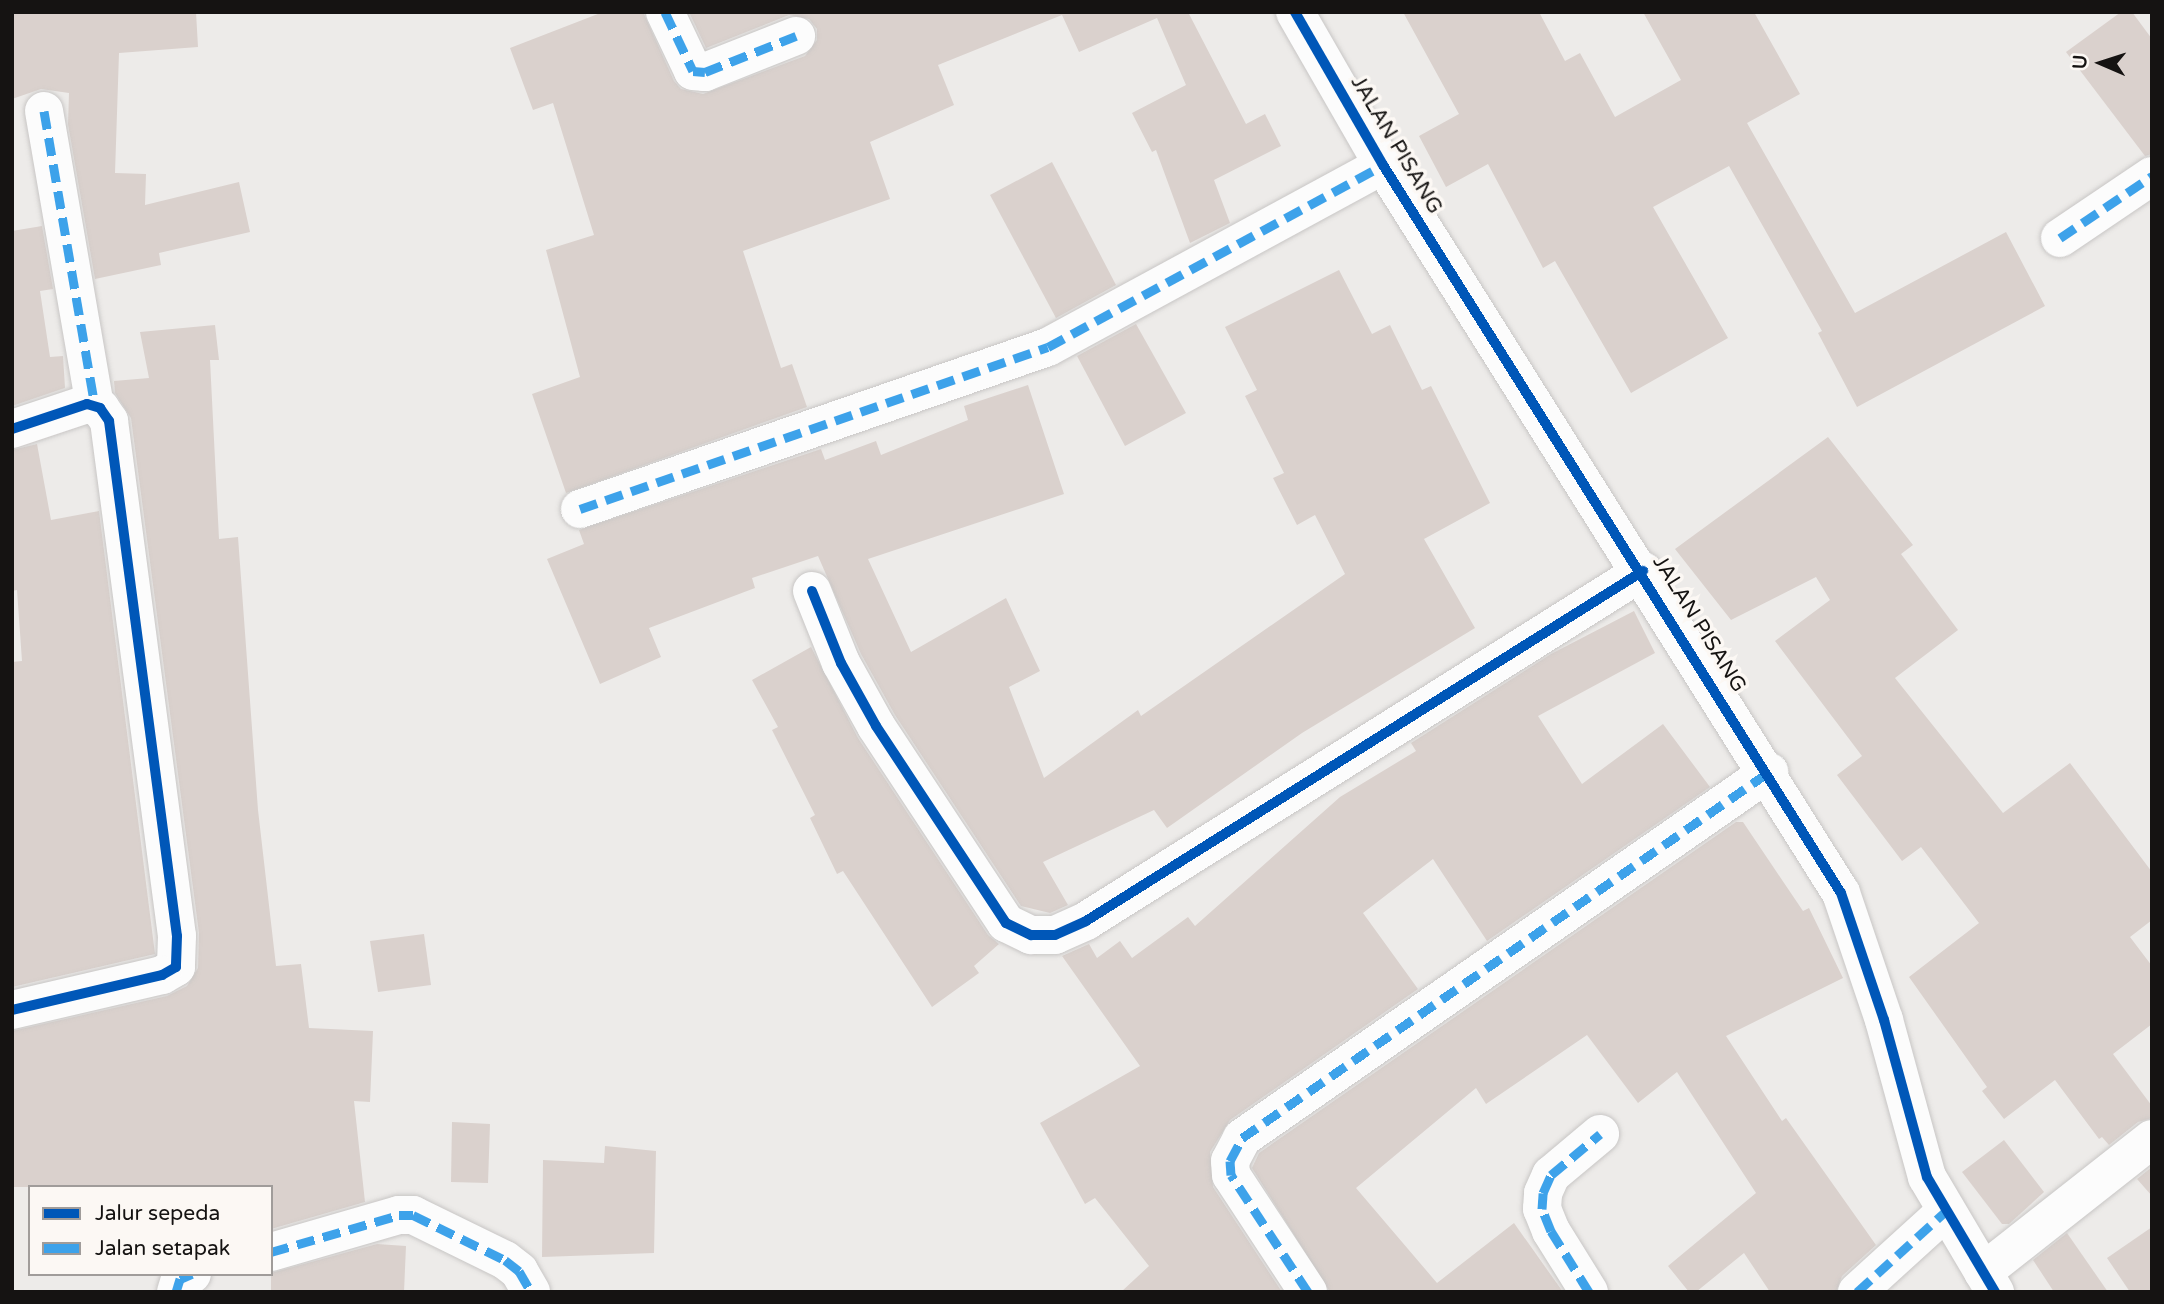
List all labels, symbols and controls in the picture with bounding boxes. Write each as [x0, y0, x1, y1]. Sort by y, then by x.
north arrow [2066, 28, 2136, 98]
text: U [2069, 54, 2091, 70]
street label: JALAN PISANG [1345, 71, 1447, 219]
street label: JALAN PISANG [1647, 551, 1751, 697]
legend [28, 1185, 273, 1276]
text: Jalur sepeda [95, 1201, 220, 1226]
text: Jalan setapak [95, 1236, 230, 1261]

